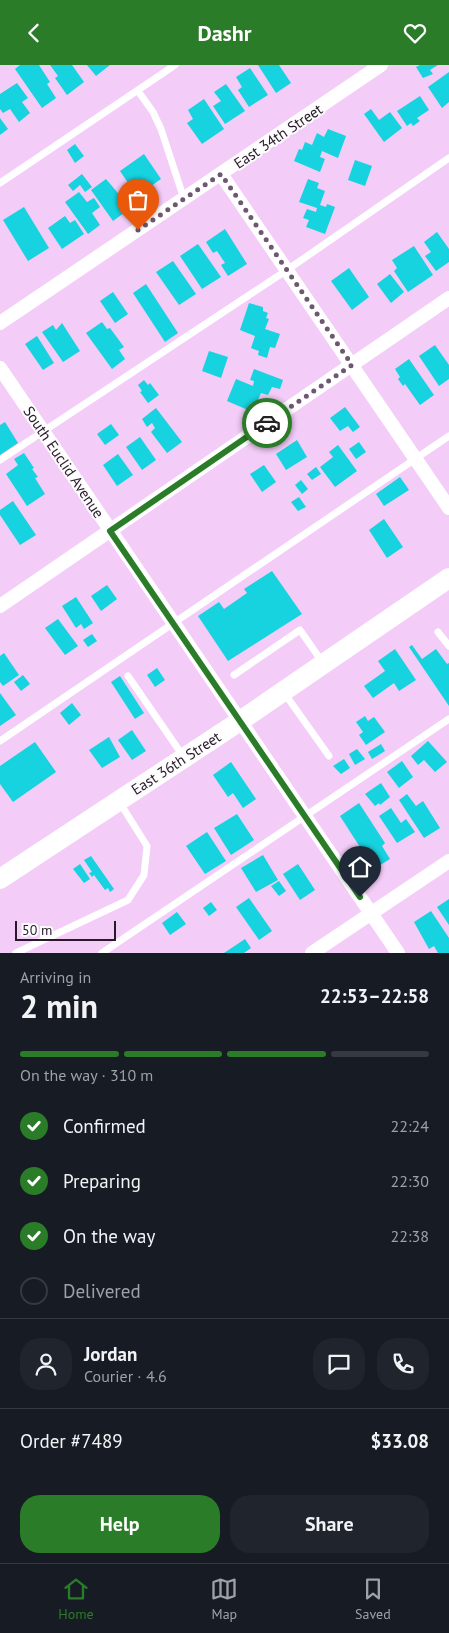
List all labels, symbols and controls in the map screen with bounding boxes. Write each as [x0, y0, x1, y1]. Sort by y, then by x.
icon: back [20, 19, 48, 47]
text: Dashr [197, 19, 252, 47]
icon: heart [401, 19, 429, 47]
street label: East 34th Street [230, 99, 326, 173]
pin [117, 179, 159, 230]
icon: bag [124, 186, 152, 214]
courier [242, 398, 292, 448]
street label: South Euclid Avenue [19, 402, 109, 522]
icon: car [253, 409, 281, 437]
street label: East 36th Street [128, 727, 224, 799]
pin [339, 846, 381, 897]
icon: home [346, 853, 374, 881]
scale bar [15, 918, 116, 941]
text: 50 m [22, 921, 52, 939]
text: Arriving in [20, 967, 91, 987]
text: 22:53–22:58 [320, 984, 429, 1008]
text: 2 min [20, 985, 98, 1027]
text: On the way · 310 m [20, 1065, 153, 1085]
icon: check [20, 1112, 48, 1140]
text: Confirmed [63, 1114, 146, 1138]
text: 22:24 [391, 1116, 429, 1136]
icon: check [20, 1167, 48, 1195]
text: Preparing [63, 1169, 141, 1193]
text: 22:30 [391, 1171, 429, 1191]
icon: check [20, 1222, 48, 1250]
text: On the way [63, 1224, 155, 1248]
text: 22:38 [391, 1226, 429, 1246]
text: Delivered [63, 1279, 141, 1303]
button: person [20, 1338, 72, 1390]
button: chat [313, 1338, 365, 1390]
button: phone [377, 1338, 429, 1390]
text: Jordan [84, 1342, 137, 1366]
text: Courier · 4.6 [84, 1366, 167, 1386]
text: Order #7489 [20, 1429, 123, 1453]
text: $33.08 [370, 1429, 429, 1453]
button: Help [20, 1495, 220, 1553]
button: Share [230, 1495, 429, 1553]
tab: Home [58, 1575, 94, 1623]
tab: Map [210, 1575, 238, 1623]
tab: Saved [355, 1575, 391, 1623]

